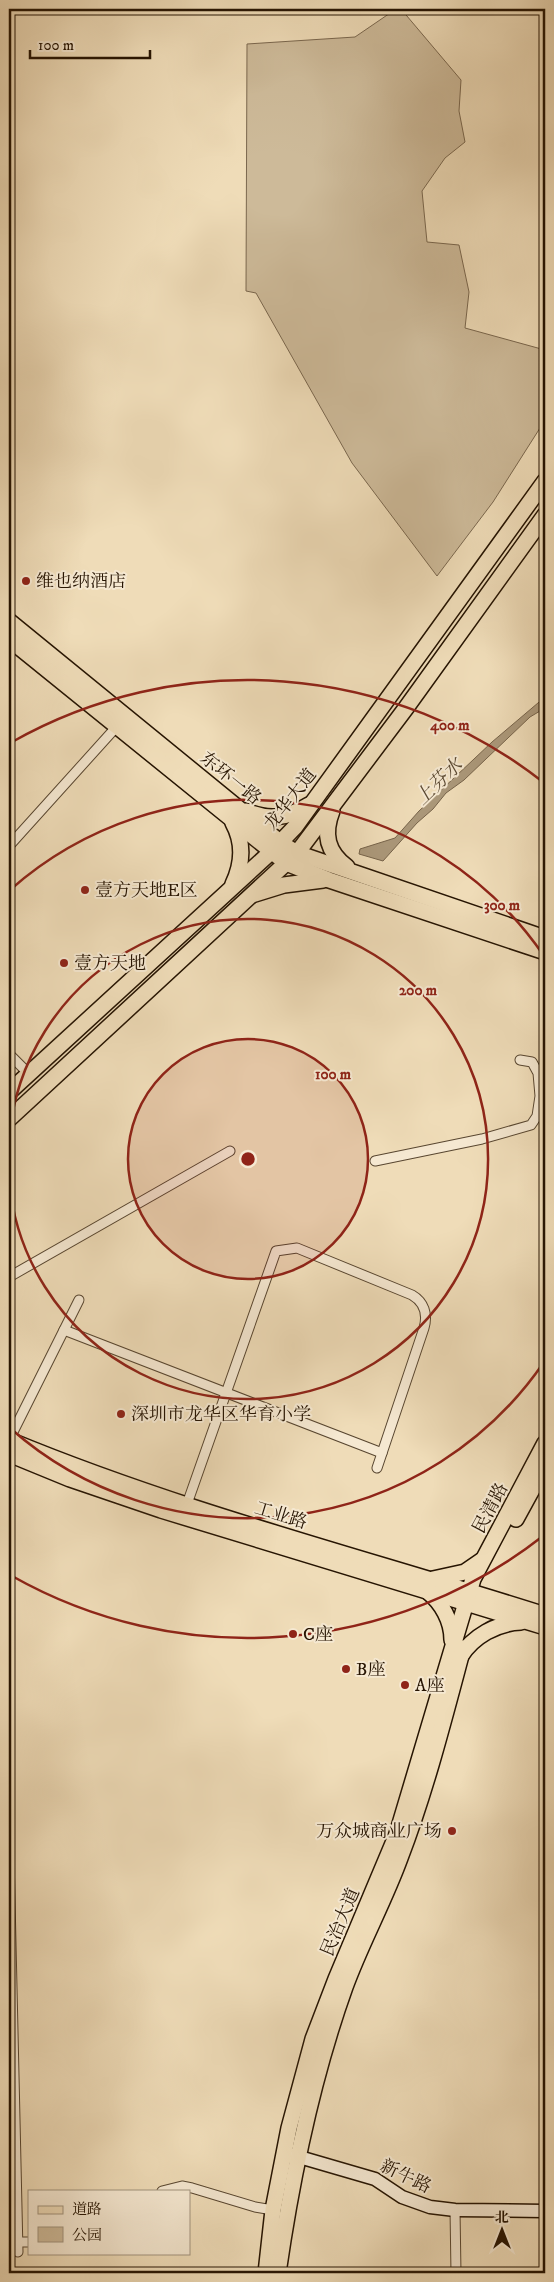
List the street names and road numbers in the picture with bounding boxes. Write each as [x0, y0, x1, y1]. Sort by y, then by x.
street label: 东环一路 [195, 748, 265, 810]
street label: 龙华大道 [260, 764, 322, 835]
street label: 民清路 [468, 1479, 513, 1537]
street label: 工业路 [252, 1498, 310, 1534]
street label: 民治大道 [317, 1885, 365, 1960]
street label: 新牛路 [376, 2155, 435, 2199]

